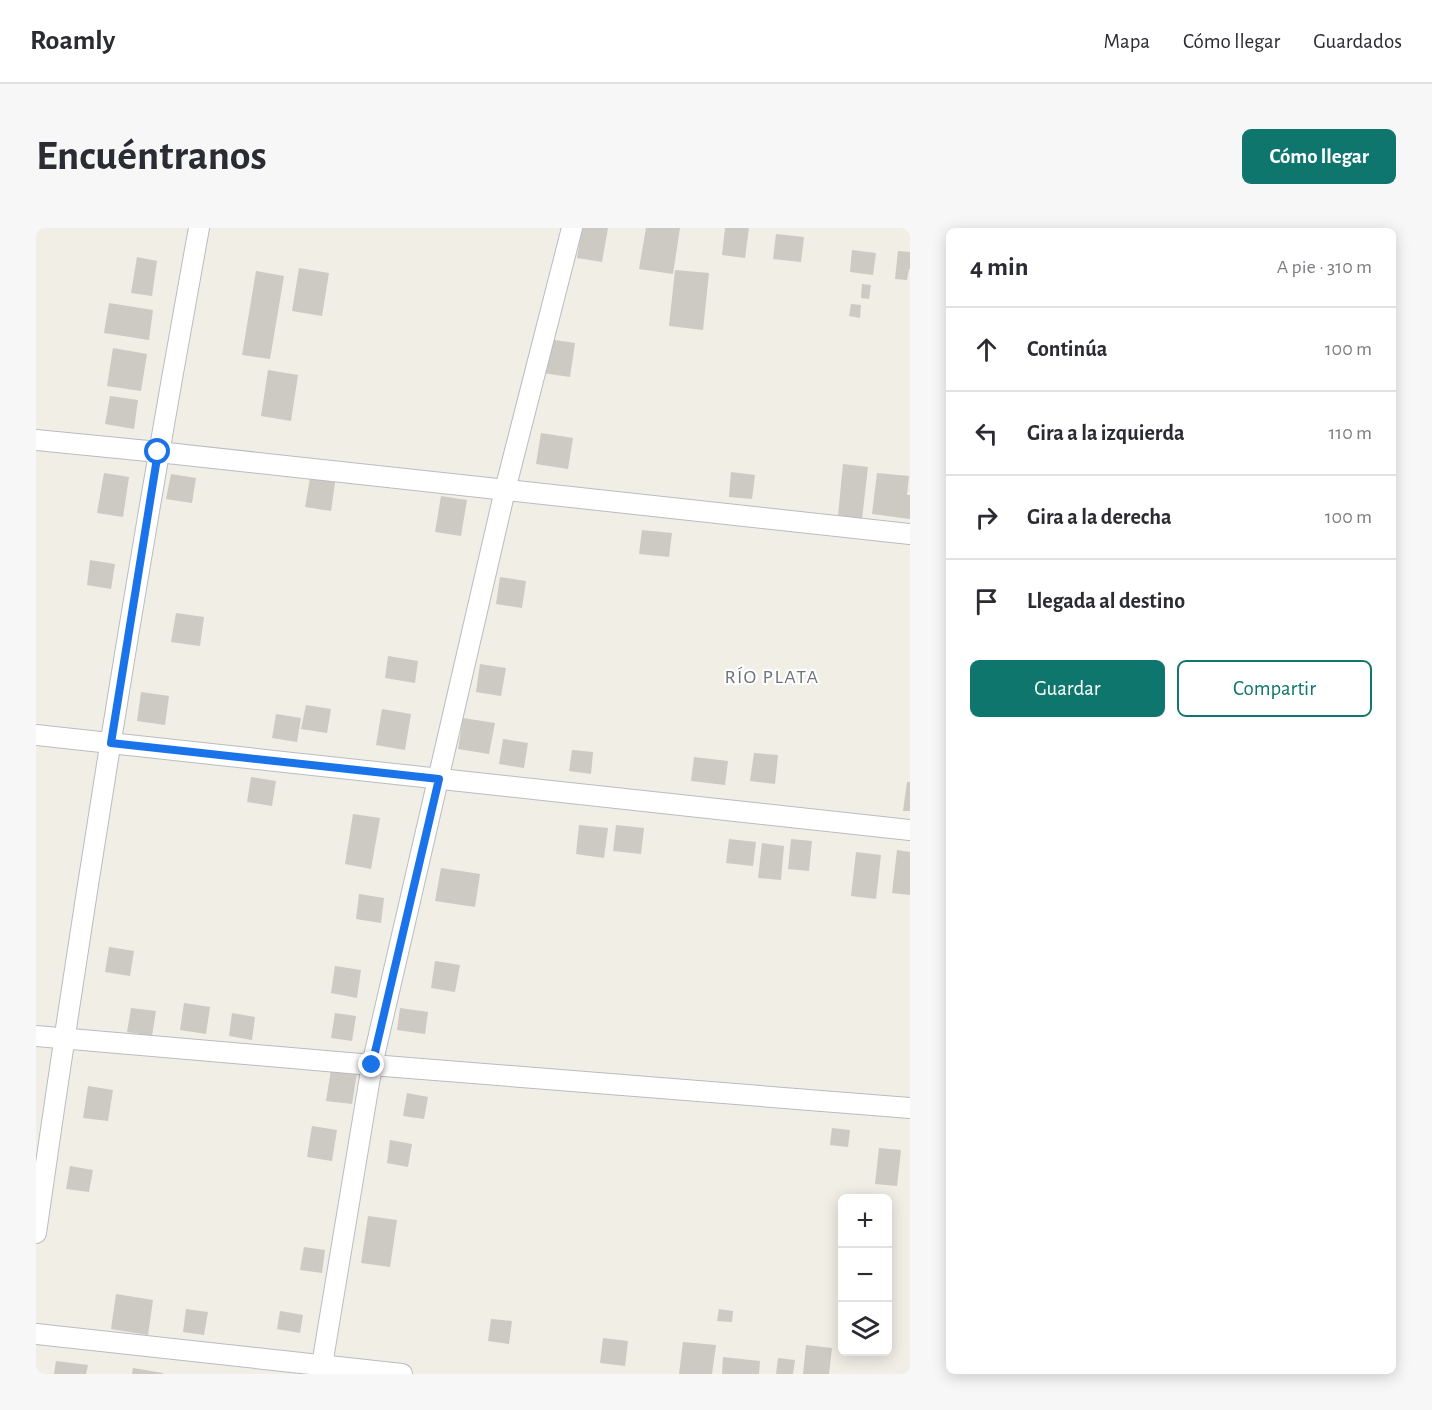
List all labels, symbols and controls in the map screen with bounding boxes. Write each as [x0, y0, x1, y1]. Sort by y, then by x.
text: Roamly [30, 27, 115, 55]
text: Mapa [1104, 31, 1150, 52]
text: Cómo llegar [1183, 31, 1280, 52]
text: Guardados [1313, 31, 1402, 52]
button: Cómo llegar [1242, 129, 1396, 184]
text: Encuéntranos [36, 135, 267, 177]
text: 4 min [970, 254, 1029, 280]
text: A pie · 310 m [1277, 257, 1372, 277]
icon: ahead [970, 333, 1003, 366]
text: Continúa [1027, 338, 1107, 360]
text: 100 m [1325, 339, 1372, 359]
icon: left [970, 417, 1003, 450]
text: Gira a la izquierda [1027, 422, 1185, 444]
text: 110 m [1328, 423, 1372, 443]
route start [144, 438, 170, 464]
icon: right [970, 501, 1003, 534]
text: Gira a la derecha [1027, 506, 1172, 528]
text: 100 m [1325, 507, 1372, 527]
icon: arrive [970, 585, 1003, 618]
text: Llegada al destino [1027, 590, 1185, 612]
button: Guardar [970, 660, 1165, 717]
button: Compartir [1177, 660, 1372, 717]
district label: RÍO PLATA [724, 666, 820, 687]
route end [358, 1051, 384, 1077]
map controls [838, 1194, 892, 1356]
button: + [838, 1194, 892, 1248]
button: − [838, 1248, 892, 1302]
button: layers [838, 1302, 892, 1356]

